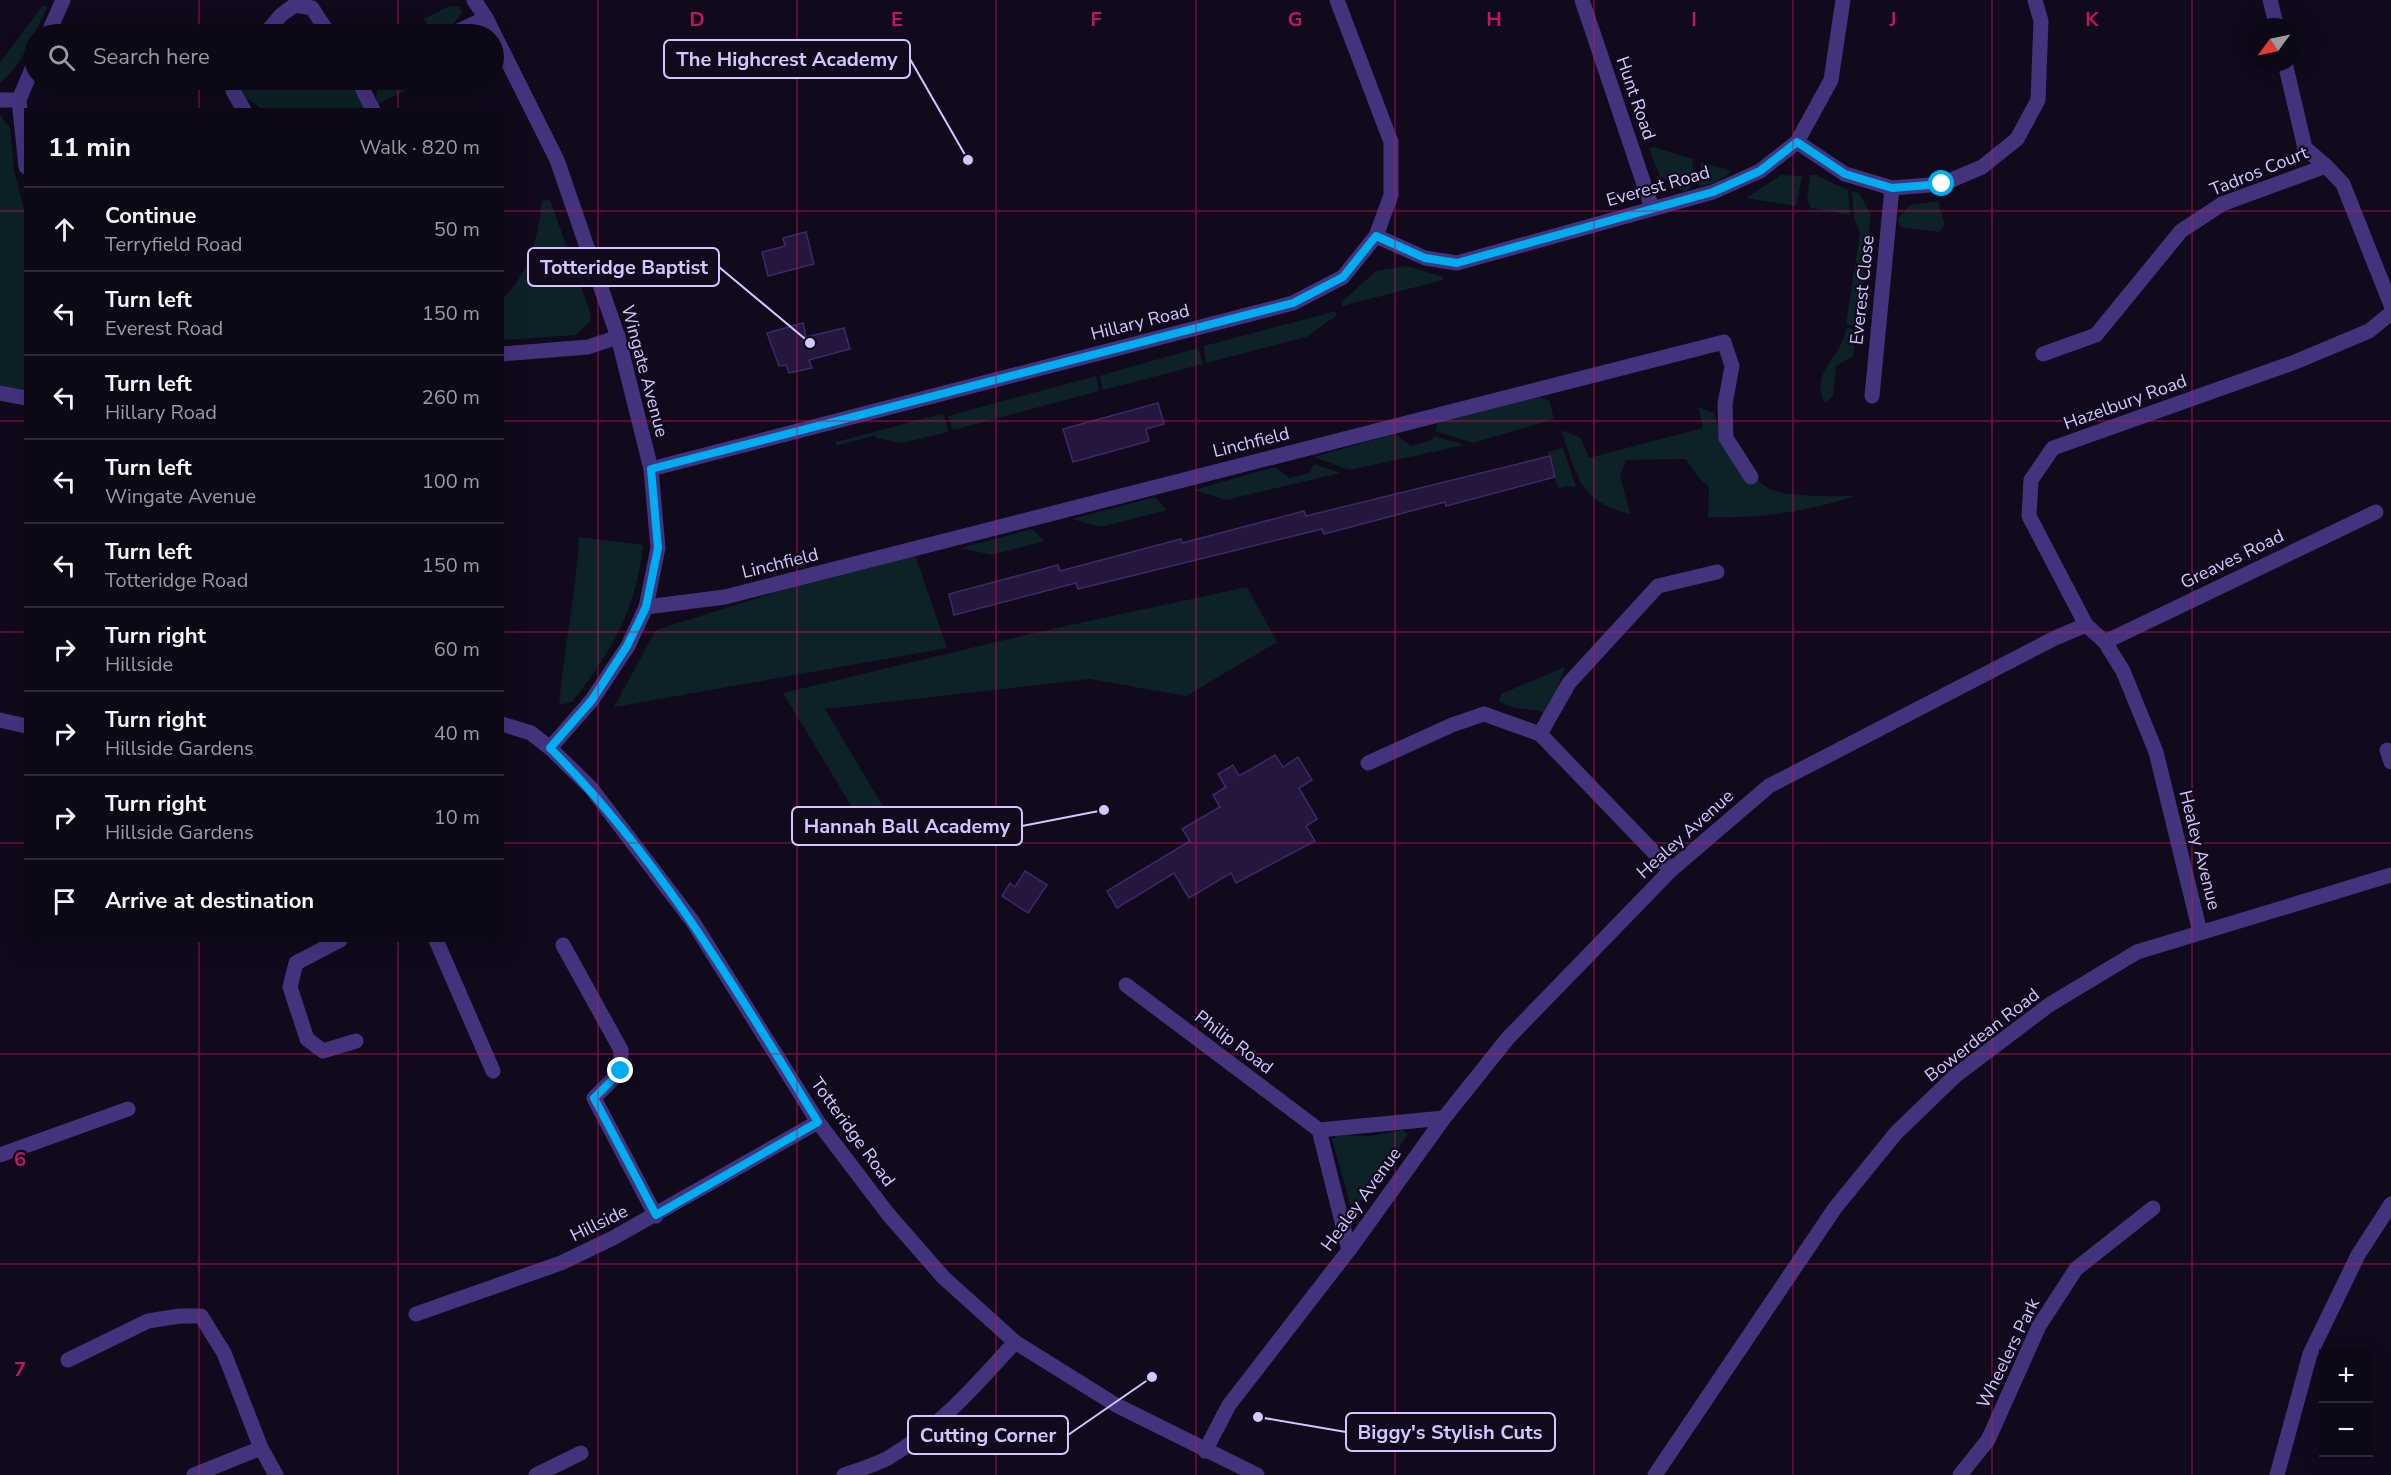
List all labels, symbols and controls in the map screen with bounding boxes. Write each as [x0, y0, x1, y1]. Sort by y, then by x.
text: D [689, 6, 705, 33]
text: E [891, 6, 903, 33]
text: F [1090, 6, 1102, 33]
text: G [1288, 6, 1302, 33]
text: H [1486, 6, 1502, 33]
text: I [1691, 6, 1697, 33]
text: J [1888, 6, 1897, 33]
text: K [2085, 6, 2099, 33]
north arrow [2247, 18, 2301, 72]
search box [24, 24, 504, 90]
callout: The Highcrest Academy [664, 40, 910, 78]
icon: search [45, 41, 78, 74]
text: Search here [93, 42, 210, 72]
text: The Highcrest Academy [676, 46, 898, 73]
street label: Hunt Road [1611, 53, 1661, 143]
text: 11 min [48, 130, 131, 165]
text: Walk · 820 m [360, 134, 480, 161]
street label: Tadros Court [2206, 140, 2312, 202]
street label: Everest Road [1604, 160, 1712, 212]
route start [1928, 170, 1954, 196]
text: Continue [105, 201, 196, 231]
icon: ahead [48, 213, 81, 246]
text: 50 m [434, 216, 480, 243]
text: Terryfield Road [105, 231, 242, 258]
street label: Everest Close [1844, 234, 1880, 346]
callout: Totteridge Baptist [528, 248, 719, 286]
text: Totteridge Baptist [540, 254, 708, 281]
text: Turn left [105, 285, 192, 315]
icon: left [48, 297, 81, 330]
street label: Hillary Road [1088, 298, 1192, 346]
text: 150 m [422, 300, 480, 327]
street label: Wingate Avenue [616, 302, 674, 440]
text: Everest Road [105, 315, 223, 342]
text: Turn left [105, 369, 192, 399]
street label: Hazelbury Road [2060, 369, 2190, 435]
icon: left [48, 381, 81, 414]
text: 260 m [422, 384, 480, 411]
text: Hillary Road [105, 399, 217, 426]
street label: Linchfield [1210, 421, 1292, 463]
text: Turn left [105, 453, 192, 483]
icon: left [48, 465, 81, 498]
text: 100 m [422, 468, 480, 495]
text: Wingate Avenue [105, 483, 256, 510]
street label: Greaves Road [2176, 524, 2288, 594]
text: Turn left [105, 537, 192, 567]
street label: Linchfield [739, 542, 821, 584]
icon: left [48, 549, 81, 582]
text: 150 m [422, 552, 480, 579]
text: Totteridge Road [105, 567, 248, 594]
text: Turn right [105, 621, 206, 651]
icon: right [48, 633, 81, 666]
text: 60 m [434, 636, 480, 663]
text: Hillside [105, 651, 173, 678]
text: Turn right [105, 705, 206, 735]
icon: right [48, 717, 81, 750]
text: 40 m [434, 720, 480, 747]
text: Hillside Gardens [105, 735, 254, 762]
street label: Healey Avenue [1631, 784, 1739, 884]
street label: Healey Avenue [2174, 788, 2226, 912]
text: Turn right [105, 789, 206, 819]
icon: right [48, 801, 81, 834]
text: 10 m [434, 804, 480, 831]
callout: Hannah Ball Academy [792, 807, 1022, 845]
text: Hannah Ball Academy [804, 813, 1011, 840]
text: Hillside Gardens [105, 819, 254, 846]
icon: arrive [48, 885, 81, 918]
text: Arrive at destination [105, 886, 314, 916]
street label: Bowerdean Road [1920, 983, 2044, 1087]
street label: Philip Road [1190, 1005, 1278, 1079]
route end [607, 1057, 633, 1083]
street label: Totteridge Road [805, 1073, 901, 1191]
street label: Healey Avenue [1315, 1142, 1407, 1256]
text: 6 [14, 1146, 26, 1173]
street label: Hillside [566, 1199, 632, 1247]
street label: Wheelers Park [1971, 1293, 2045, 1412]
map controls [2319, 1349, 2373, 1457]
button: + [2319, 1349, 2373, 1403]
text: 7 [14, 1356, 26, 1383]
button: − [2319, 1403, 2373, 1457]
callout: Biggy's Stylish Cuts [1346, 1413, 1555, 1451]
callout: Cutting Corner [908, 1416, 1068, 1454]
text: Biggy's Stylish Cuts [1357, 1419, 1543, 1446]
text: Cutting Corner [920, 1422, 1056, 1449]

